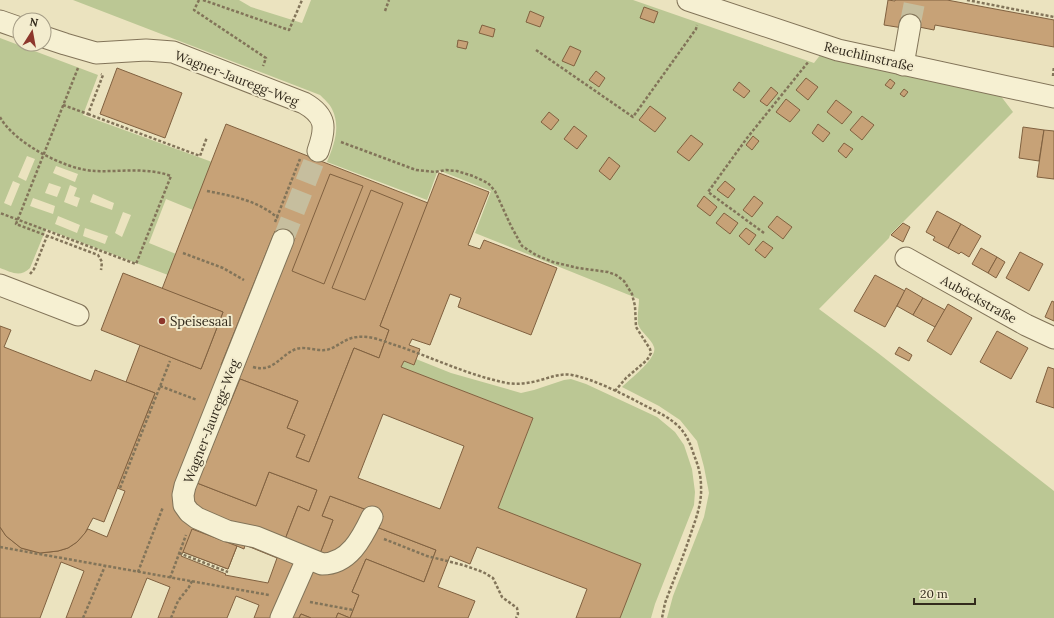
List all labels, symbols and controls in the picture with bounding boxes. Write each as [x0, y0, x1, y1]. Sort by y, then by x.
north arrow [12, 12, 52, 52]
text: N [28, 14, 40, 30]
street label: Reuchlinstraße [822, 38, 916, 75]
street label: Wagner-Jauregg-Weg [172, 47, 302, 110]
street label: Auböckstraße [937, 271, 1020, 327]
place label: Speisesaal [170, 313, 232, 330]
marker: Speisesaal [157, 316, 167, 326]
street label: Wagner-Jauregg-Weg [180, 356, 243, 486]
scale bar [914, 580, 975, 606]
text: 20 m [920, 586, 948, 601]

